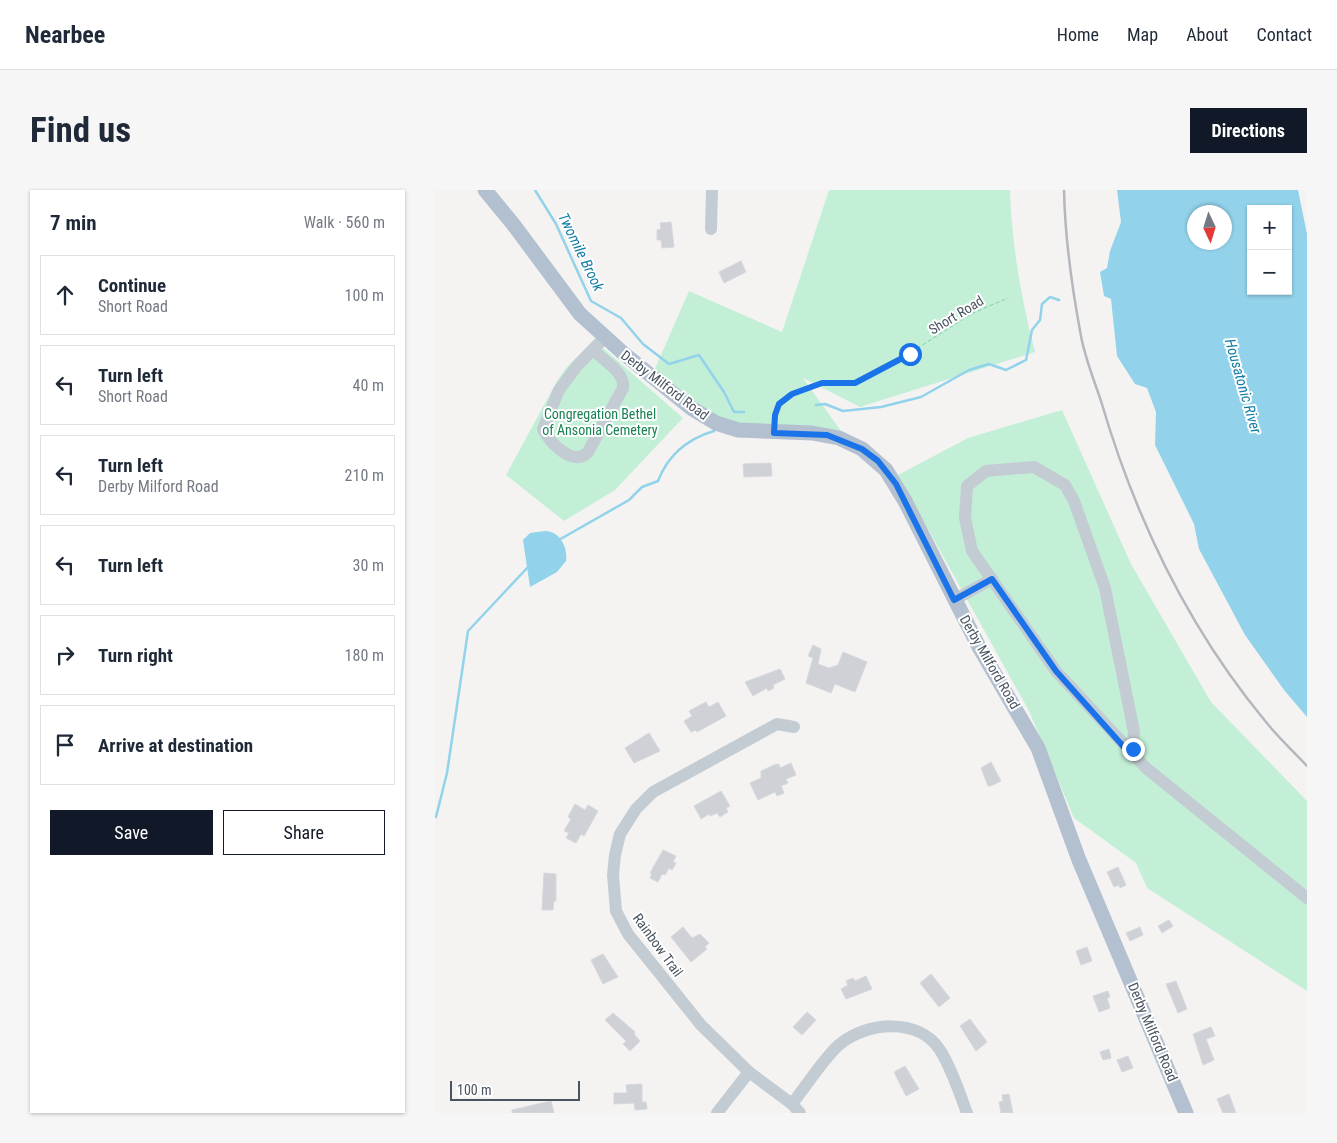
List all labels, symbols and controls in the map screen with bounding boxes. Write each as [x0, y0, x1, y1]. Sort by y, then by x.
text: Nearbee [25, 21, 105, 49]
text: Home [1057, 24, 1099, 45]
text: Map [1127, 24, 1158, 45]
text: About [1186, 24, 1228, 45]
text: Contact [1256, 24, 1312, 45]
button: Directions [1190, 108, 1307, 153]
text: Find us [30, 110, 131, 151]
north arrow [1187, 205, 1232, 250]
map controls [1247, 205, 1292, 295]
button: + [1247, 205, 1292, 250]
water label: Twomile Brook [554, 210, 608, 295]
text: 7 min [50, 211, 97, 235]
text: Walk · 560 m [304, 213, 385, 232]
button: − [1247, 250, 1292, 295]
text: Continue [98, 274, 166, 297]
icon: ahead [51, 281, 79, 309]
text: 100 m [345, 286, 384, 305]
street label: Short Road [926, 292, 986, 338]
text: Short Road [98, 297, 168, 316]
water label: Housatonic River [1221, 337, 1265, 436]
route start [899, 343, 922, 366]
street label: Derby Milford Road [618, 347, 712, 423]
text: Turn left [98, 364, 163, 387]
icon: left [51, 371, 79, 399]
text: 40 m [352, 376, 384, 395]
text: Short Road [98, 387, 168, 406]
park label: Congregation Bethel of Ansonia Cemetery [542, 406, 658, 438]
text: Turn left [98, 454, 163, 477]
icon: left [51, 461, 79, 489]
text: 210 m [345, 466, 384, 485]
text: Derby Milford Road [98, 477, 219, 496]
icon: left [51, 551, 79, 579]
text: Turn left [98, 554, 163, 577]
text: 30 m [352, 556, 384, 575]
street label: Derby Milford Road [957, 612, 1023, 712]
icon: right [51, 641, 79, 669]
text: Turn right [98, 644, 173, 667]
text: 180 m [345, 646, 384, 665]
icon: arrive [51, 731, 79, 759]
text: Arrive at destination [98, 734, 253, 757]
route end [1122, 738, 1145, 761]
button: Save [50, 810, 213, 855]
button: Share [223, 810, 385, 855]
street label: Rainbow Trail [630, 910, 686, 980]
street label: Derby Milford Road [1125, 980, 1181, 1084]
scale bar [450, 1078, 580, 1101]
text: 100 m [457, 1082, 492, 1098]

